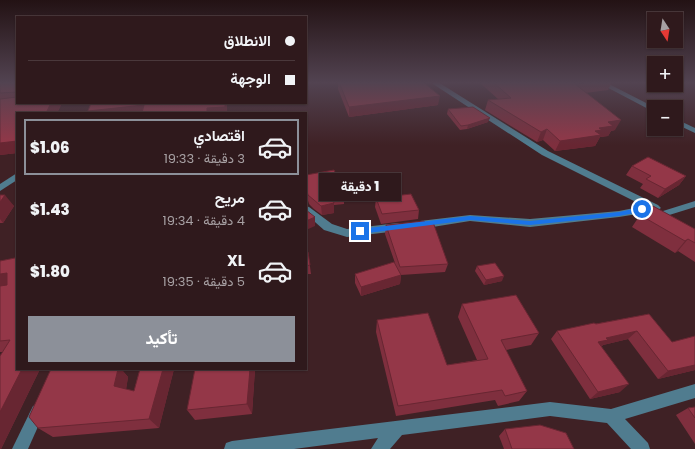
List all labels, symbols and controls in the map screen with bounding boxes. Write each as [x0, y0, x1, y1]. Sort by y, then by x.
north arrow [647, 12, 683, 48]
map controls [647, 12, 683, 136]
text: الانطلاق [224, 30, 271, 51]
button: + [647, 56, 683, 92]
text: الوجهة [230, 68, 271, 89]
button: − [647, 100, 683, 136]
text: اقتصادي [193, 125, 245, 146]
icon: car [257, 129, 293, 165]
text: $1.06 [30, 137, 70, 158]
text: 3 دقيقة · 19:33 [164, 149, 245, 168]
callout: 1 دقيقة [319, 173, 401, 201]
text: 1 دقيقة [341, 177, 379, 196]
text: مريح [215, 187, 245, 208]
icon: car [257, 191, 293, 227]
text: $1.43 [30, 199, 70, 220]
route start [633, 200, 651, 218]
text: 4 دقيقة · 19:34 [163, 211, 245, 230]
route end [351, 222, 369, 240]
text: XL [227, 250, 245, 271]
icon: car [257, 253, 293, 289]
text: $1.80 [30, 261, 70, 282]
text: 5 دقيقة · 19:35 [163, 272, 245, 291]
button: تأكيد [28, 316, 295, 362]

